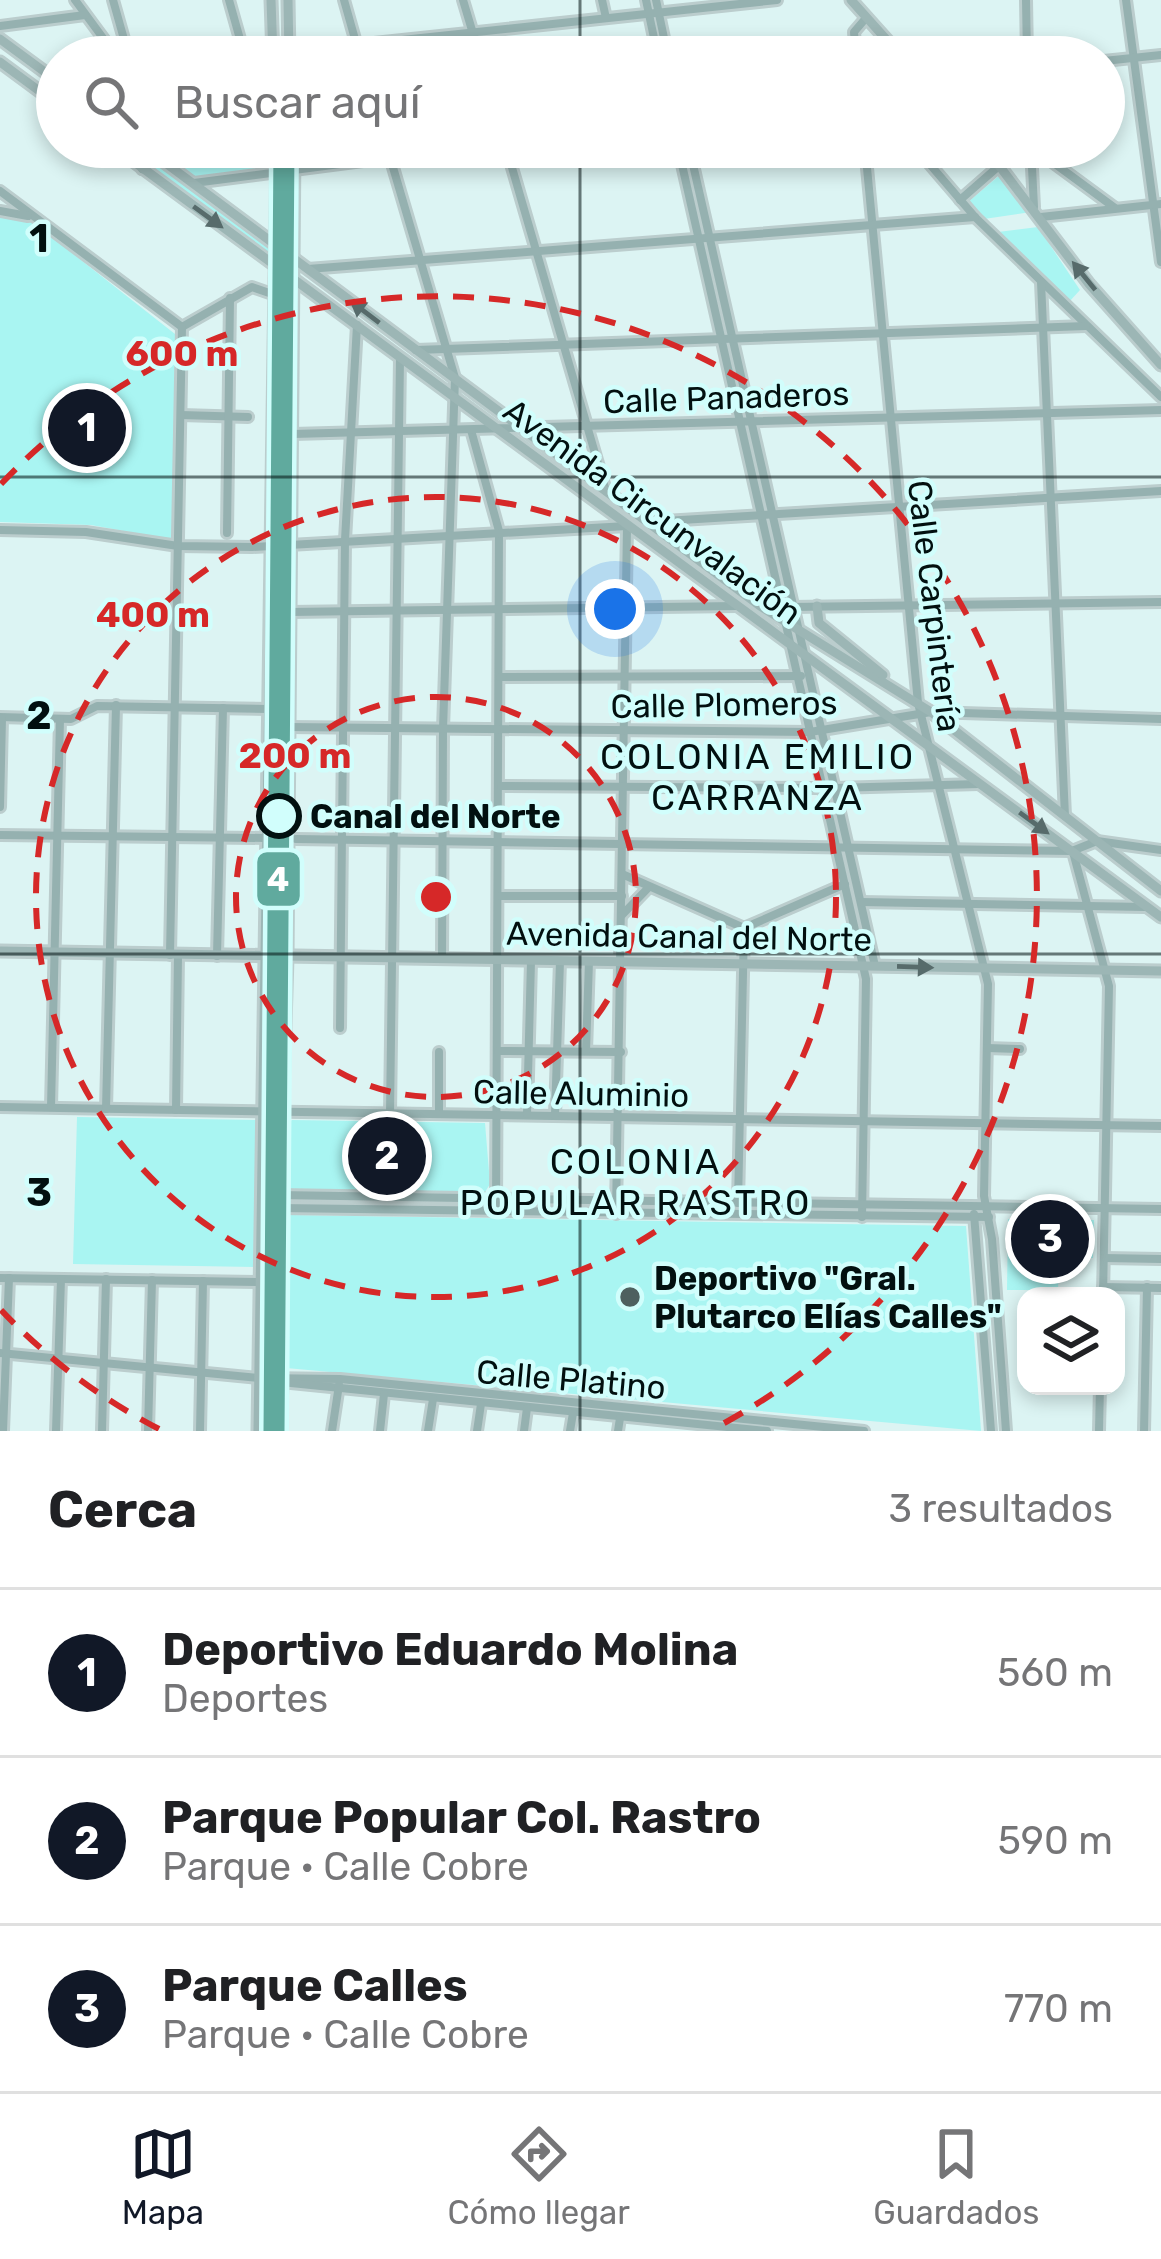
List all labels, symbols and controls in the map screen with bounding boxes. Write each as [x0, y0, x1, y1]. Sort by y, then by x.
search box [36, 36, 1125, 168]
icon: search [78, 69, 144, 135]
text: Buscar aquí [174, 76, 421, 129]
one-way arrow [192, 204, 223, 228]
text: 1 [29, 216, 49, 262]
one-way arrow [1072, 261, 1098, 292]
one-way arrow [349, 300, 381, 324]
text: 600 m [125, 332, 239, 375]
street label: Calle Panaderos [602, 374, 850, 421]
pin: 1 [48, 383, 126, 473]
street label: Avenida Circunvalación [496, 390, 809, 632]
street label: Calle Carpintería [900, 478, 969, 734]
your location [585, 579, 645, 639]
text: 400 m [96, 593, 210, 636]
street label: Calle Plomeros [610, 683, 838, 726]
text: 2 [26, 693, 52, 739]
text: 200 m [238, 734, 352, 777]
district label: COLONIA EMILIO CARRANZA [600, 735, 916, 819]
marker: Canal del Norte [258, 795, 300, 837]
place label: Canal del Norte [310, 797, 561, 836]
one-way arrow [1018, 811, 1050, 834]
line badge: 4 [255, 850, 302, 908]
text: 4 [267, 860, 289, 899]
centre of rings [415, 876, 457, 918]
street label: Avenida Canal del Norte [506, 914, 872, 959]
one-way arrow [897, 958, 935, 977]
street label: Calle Aluminio [473, 1072, 689, 1115]
pin: 2 [348, 1111, 426, 1201]
district label: COLONIA POPULAR RASTRO [460, 1140, 812, 1224]
text: 3 [26, 1170, 52, 1216]
pin: 3 [1011, 1194, 1089, 1284]
place label: Deportivo "Gral. Plutarco Elías Calles" [654, 1259, 1002, 1336]
marker: Deportivo "Gral. Plutarco Elías Calles" [617, 1284, 643, 1310]
map controls [1017, 1287, 1125, 1395]
button: layers [1017, 1287, 1125, 1395]
street label: Calle Platino [475, 1352, 667, 1407]
text: Cerca [48, 1479, 197, 1540]
text: 3 resultados [889, 1486, 1113, 1532]
text: Deportivo Eduardo Molina [162, 1623, 738, 1676]
text: 1 [77, 1650, 97, 1696]
text: 560 m [997, 1650, 1113, 1696]
text: Deportes [162, 1676, 328, 1722]
text: Parque Popular Col. Rastro [162, 1791, 761, 1844]
text: 2 [74, 1818, 100, 1864]
text: 590 m [998, 1818, 1113, 1864]
text: Parque · Calle Cobre [162, 1844, 529, 1890]
text: Parque Calles [162, 1959, 468, 2012]
text: 3 [74, 1986, 100, 2032]
text: 770 m [1004, 1986, 1113, 2032]
text: Parque · Calle Cobre [162, 2012, 529, 2058]
tab: Mapa [122, 2121, 204, 2232]
tab: Cómo llegar [448, 2121, 630, 2232]
tab: Guardados [873, 2121, 1039, 2232]

